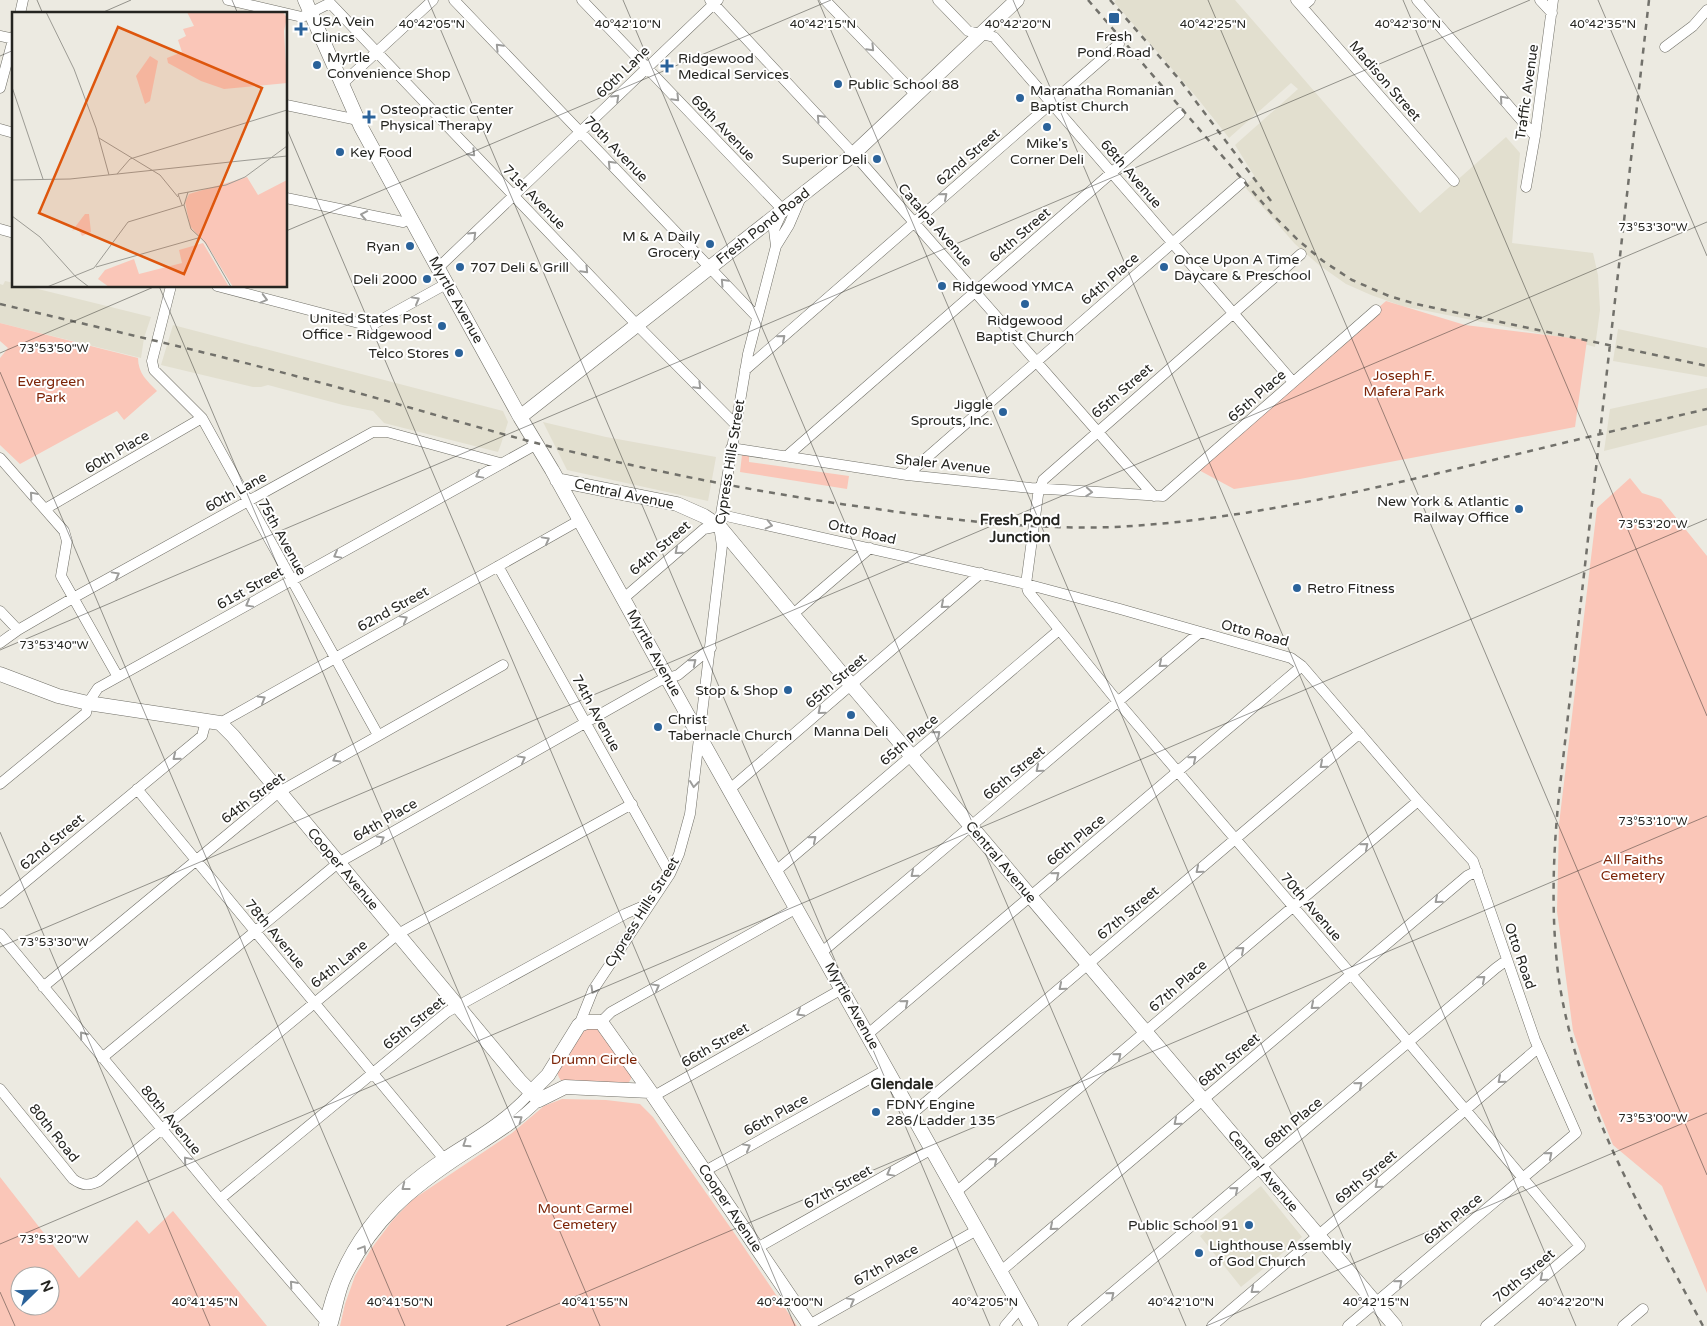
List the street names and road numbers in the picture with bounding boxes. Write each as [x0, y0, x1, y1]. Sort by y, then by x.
street label: Madison Street [1345, 37, 1425, 125]
street label: 60th Lane [593, 42, 653, 102]
street label: Traffic Avenue [1512, 43, 1542, 141]
street label: 69th Avenue [687, 91, 759, 165]
street label: 70th Avenue [580, 112, 652, 186]
street label: 62nd Street [933, 124, 1004, 189]
street label: 68th Avenue [1097, 136, 1165, 212]
street label: 71st Avenue [499, 161, 569, 233]
street label: Catalpa Avenue [894, 180, 976, 270]
street label: Fresh Pond Road [713, 184, 813, 268]
street label: 64th Street [986, 204, 1054, 266]
street label: 64th Place [1078, 249, 1142, 309]
street label: Myrtle Avenue [425, 254, 487, 347]
street label: 65th Street [1088, 360, 1156, 422]
street label: 65th Place [1225, 366, 1289, 426]
street label: Cypress Hills Street [712, 397, 748, 526]
street label: 60th Place [82, 427, 152, 477]
street label: Shaler Avenue [895, 451, 991, 477]
street label: 60th Lane [202, 468, 270, 516]
street label: Central Avenue [573, 475, 676, 513]
street label: 75th Avenue [254, 496, 310, 578]
street label: Otto Road [826, 516, 898, 548]
street label: 64th Street [626, 517, 694, 579]
street label: 61st Street [214, 562, 287, 613]
street label: 62nd Street [355, 582, 432, 635]
street label: Myrtle Avenue [623, 607, 685, 700]
street label: Otto Road [1219, 616, 1291, 650]
street label: 65th Street [802, 650, 870, 712]
street label: 74th Avenue [568, 672, 624, 754]
street label: 65th Place [876, 711, 942, 769]
street label: 66th Street [980, 742, 1049, 804]
street label: 64th Street [218, 768, 289, 827]
street label: 64th Place [350, 795, 420, 845]
street label: 62nd Street [16, 810, 88, 874]
street label: 66th Place [1043, 811, 1109, 869]
street label: Central Avenue [962, 818, 1040, 906]
street label: Cooper Avenue [304, 824, 382, 914]
street label: Cypress Hills Street [601, 853, 683, 970]
street label: 70th Avenue [1277, 869, 1345, 945]
street label: 67th Street [1094, 882, 1163, 944]
street label: 78th Avenue [241, 896, 309, 972]
street label: Otto Road [1501, 920, 1539, 992]
street label: 64th Lane [307, 936, 371, 992]
street label: 67th Place [1146, 956, 1210, 1016]
street label: Myrtle Avenue [821, 960, 883, 1053]
street label: 65th Street [379, 992, 449, 1053]
street label: 66th Street [678, 1019, 752, 1071]
street label: 68th Street [1195, 1029, 1264, 1091]
street label: 80th Avenue [137, 1082, 205, 1158]
street label: 66th Place [741, 1090, 811, 1140]
street label: 68th Place [1260, 1094, 1326, 1152]
street label: 80th Road [25, 1100, 83, 1166]
street label: Central Avenue [1224, 1127, 1302, 1215]
street label: 69th Street [1332, 1146, 1401, 1208]
street label: Cooper Avenue [694, 1161, 766, 1255]
street label: 67th Street [801, 1161, 876, 1213]
street label: 69th Place [1420, 1190, 1486, 1248]
street label: 67th Place [851, 1240, 921, 1290]
street label: 70th Street [1490, 1245, 1559, 1307]

